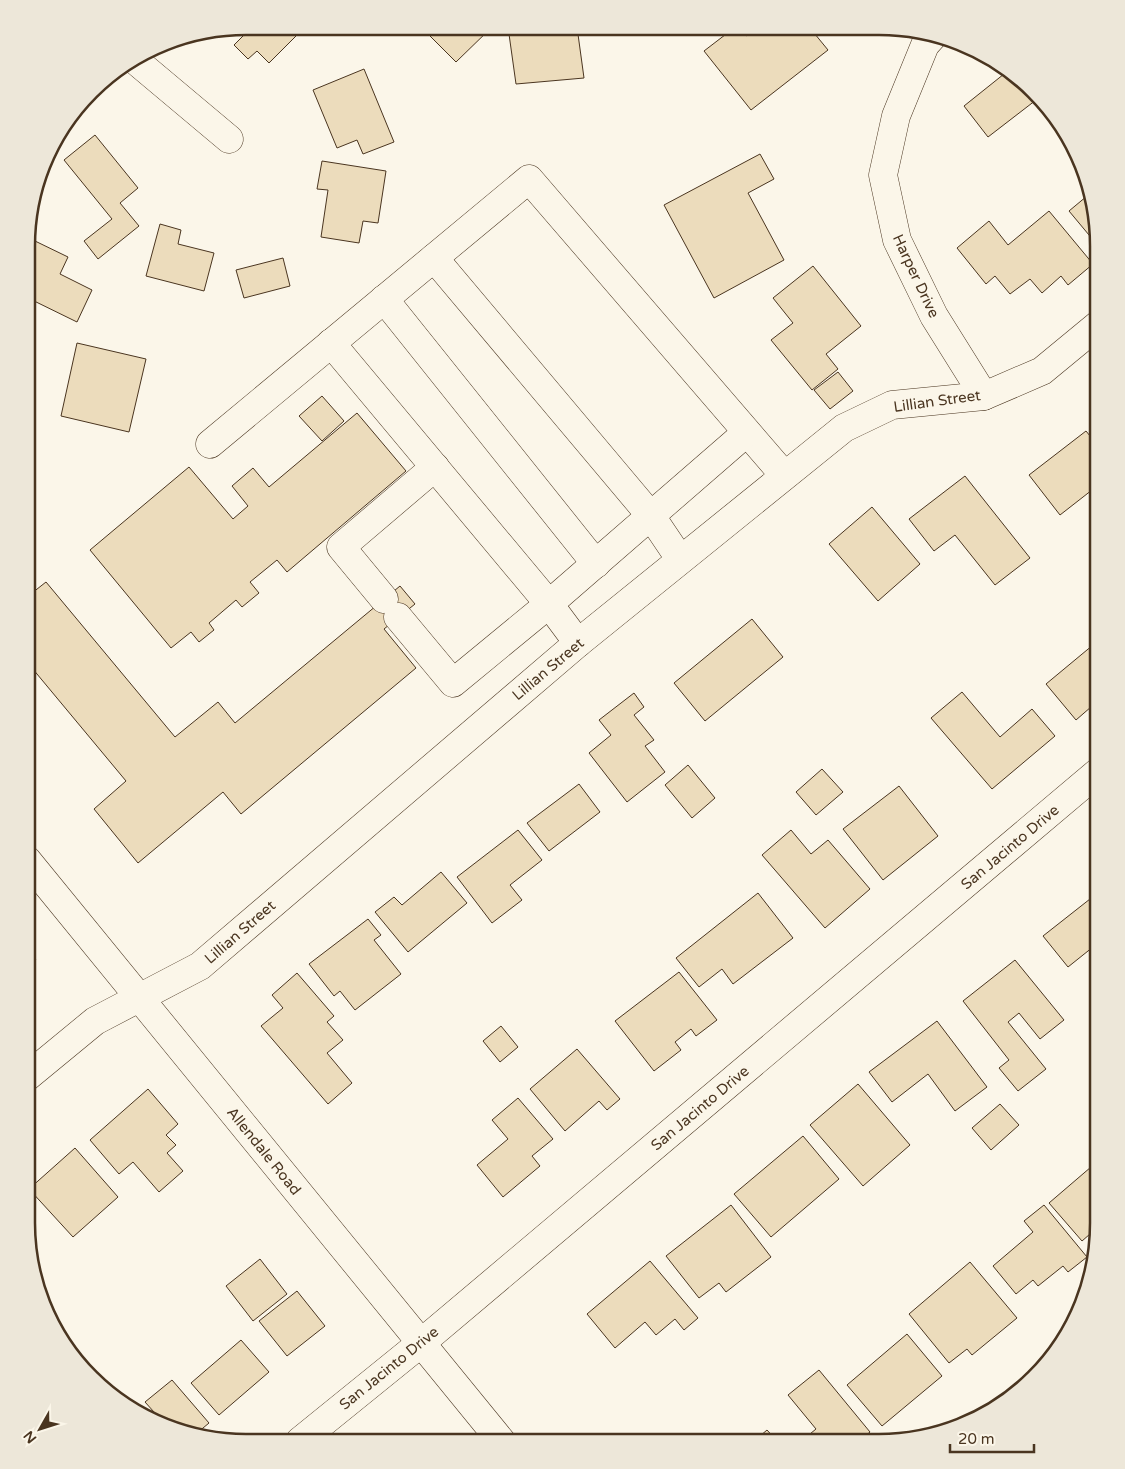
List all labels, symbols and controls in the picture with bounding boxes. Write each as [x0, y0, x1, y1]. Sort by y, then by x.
street label: Harper Drive [889, 231, 943, 321]
street label: Lillian Street [892, 386, 982, 416]
street label: Lillian Street [509, 634, 588, 704]
street label: San Jacinto Drive [957, 801, 1063, 893]
street label: Lillian Street [201, 896, 279, 968]
street label: San Jacinto Drive [647, 1062, 753, 1154]
street label: Allendale Road [223, 1103, 305, 1199]
street label: San Jacinto Drive [336, 1322, 442, 1414]
north arrow [15, 1404, 65, 1454]
scale bar [950, 1422, 1034, 1454]
text: N [20, 1427, 40, 1447]
text: 20 m [958, 1430, 995, 1448]

